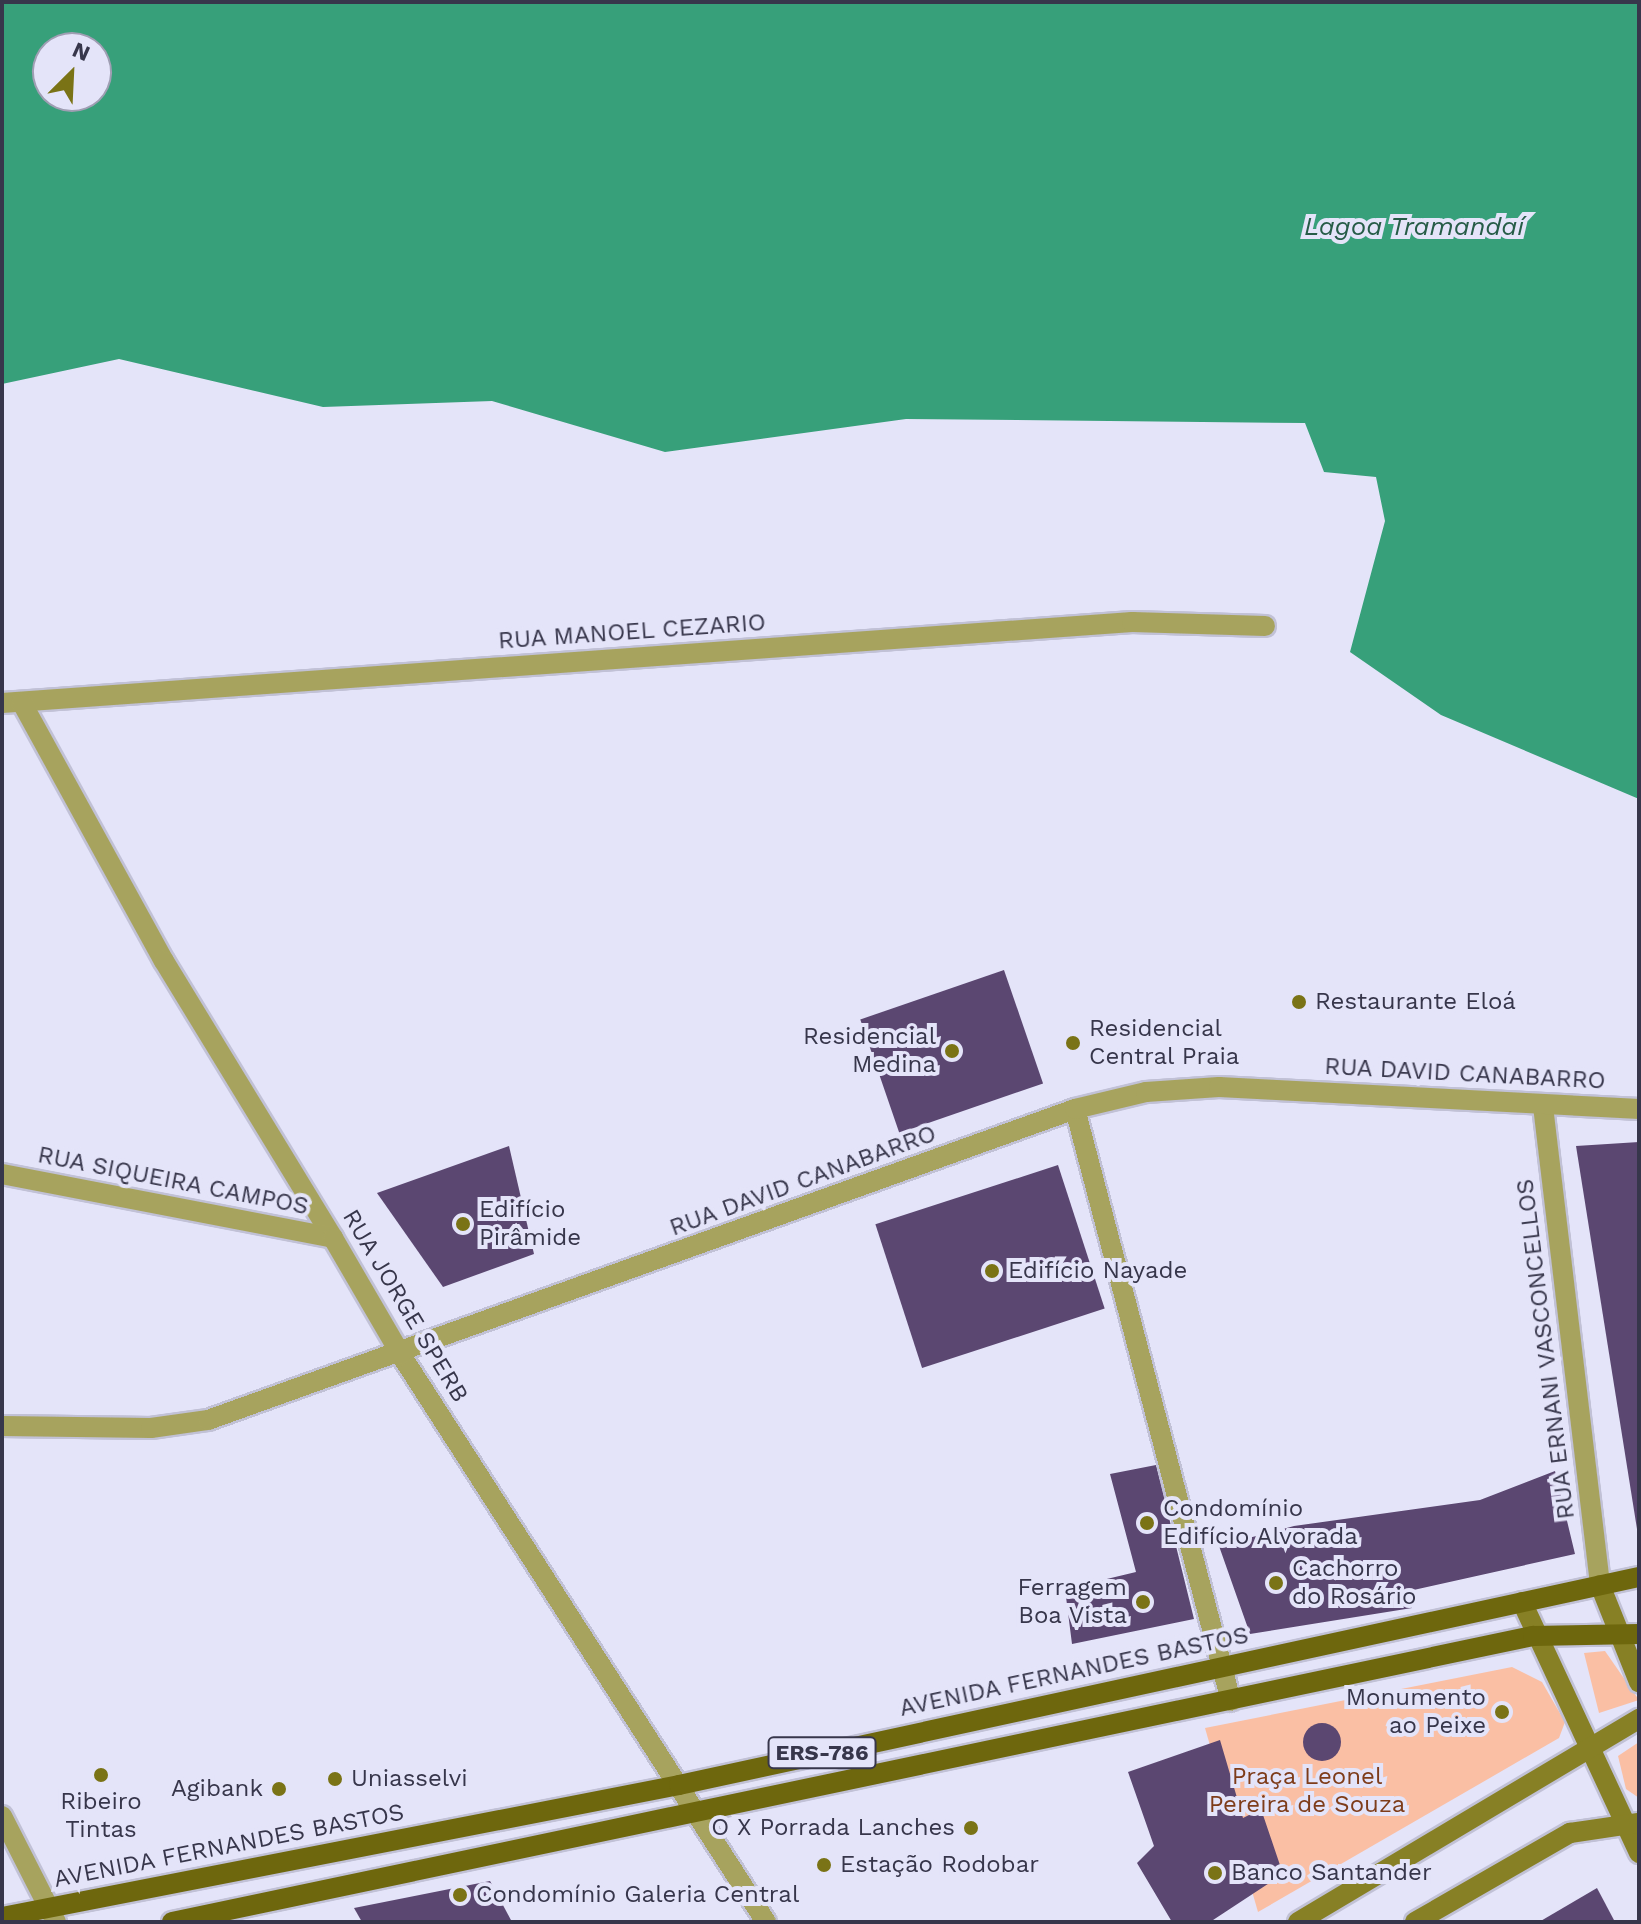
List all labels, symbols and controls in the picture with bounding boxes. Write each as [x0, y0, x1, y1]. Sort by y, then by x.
north arrow [32, 32, 112, 112]
text: N [69, 37, 94, 66]
water label: Lagoa Tramandaí [1304, 211, 1524, 243]
street label: RUA MANOEL CEZARIO [496, 608, 768, 656]
place label: Restaurante Eloá [1315, 988, 1516, 1016]
marker: Restaurante Eloá [1290, 993, 1308, 1011]
place label: Residencial Central Praia [1089, 1015, 1240, 1071]
place label: Residencial Medina [803, 1023, 936, 1079]
marker: Residencial Central Praia [1064, 1034, 1082, 1052]
marker: Residencial Medina [943, 1042, 961, 1060]
street label: RUA DAVID CANABARRO [1323, 1052, 1607, 1096]
street label: RUA DAVID CANABARRO [665, 1119, 941, 1243]
street label: RUA SIQUEIRA CAMPOS [34, 1140, 312, 1222]
street label: RUA ERNANI VASCONCELLOS [1511, 1176, 1581, 1522]
place label: Edifício Pirâmide [479, 1196, 581, 1252]
street label: RUA JORGE SPERB [336, 1204, 474, 1408]
marker: Edifício Pirâmide [454, 1215, 472, 1233]
place label: Edifício Nayade [1008, 1257, 1187, 1285]
marker: Edifício Nayade [983, 1262, 1001, 1280]
place label: Condomínio Edifício Alvorada [1163, 1495, 1359, 1551]
marker: Condomínio Edifício Alvorada [1138, 1514, 1156, 1532]
place label: Cachorro do Rosário [1292, 1555, 1416, 1611]
place label: Ferragem Boa Vista [1017, 1574, 1127, 1630]
marker: Cachorro do Rosário [1267, 1574, 1285, 1592]
marker: Ferragem Boa Vista [1134, 1593, 1152, 1611]
street label: AVENIDA FERNANDES BASTOS [896, 1621, 1252, 1723]
place label: Monumento ao Peixe [1346, 1684, 1486, 1740]
marker: Monumento ao Peixe [1493, 1703, 1511, 1721]
road number: ERS-786 [766, 1735, 878, 1771]
park label: Praça Leonel Pereira de Souza [1208, 1763, 1406, 1819]
place label: Uniasselvi [351, 1765, 468, 1793]
marker: Ribeiro Tintas [92, 1766, 110, 1784]
marker: Uniasselvi [326, 1770, 344, 1788]
place label: Agibank [171, 1775, 263, 1803]
marker: Agibank [270, 1780, 288, 1798]
place label: Ribeiro Tintas [60, 1788, 142, 1844]
street label: AVENIDA FERNANDES BASTOS [51, 1798, 407, 1894]
place label: O X Porrada Lanches [710, 1814, 955, 1842]
marker: O X Porrada Lanches [962, 1819, 980, 1837]
place label: Estação Rodobar [840, 1851, 1039, 1879]
marker: Estação Rodobar [815, 1856, 833, 1874]
place label: Banco Santander [1231, 1859, 1432, 1887]
marker: Banco Santander [1206, 1864, 1224, 1882]
place label: Condomínio Galeria Central [476, 1881, 800, 1909]
marker: Condomínio Galeria Central [451, 1886, 469, 1904]

